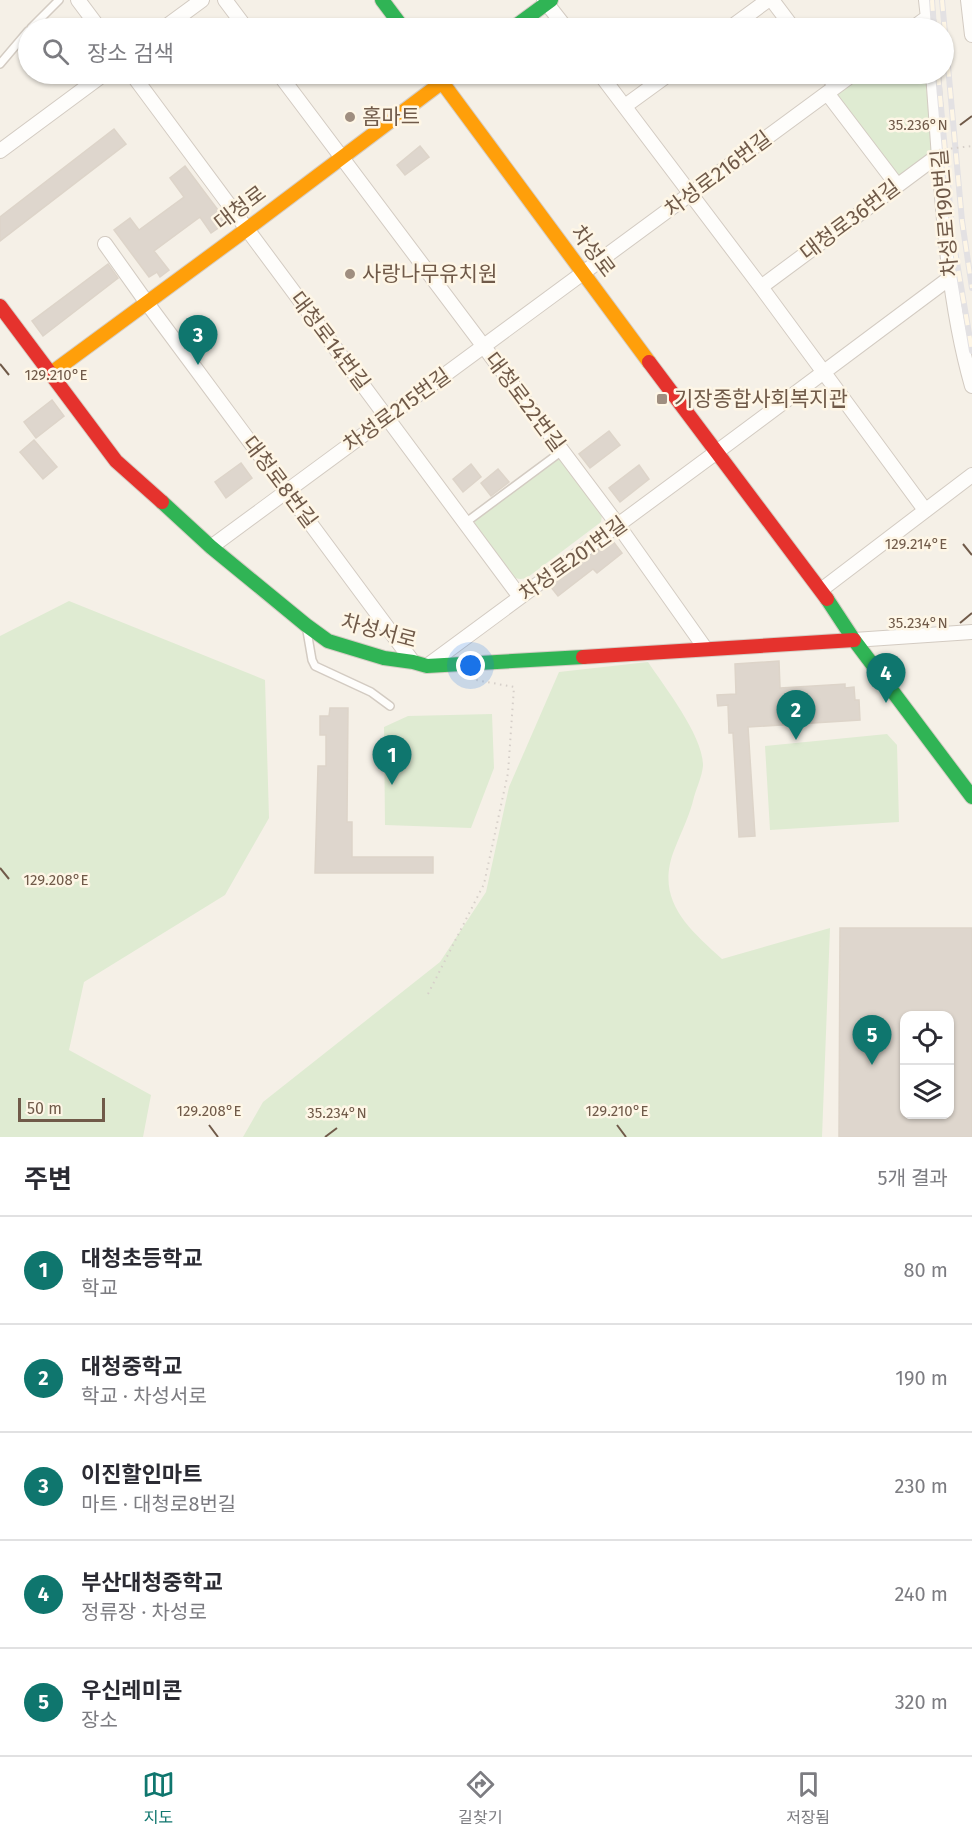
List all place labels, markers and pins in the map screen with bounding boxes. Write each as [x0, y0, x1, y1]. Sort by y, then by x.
place label: 홈마트 [362, 104, 420, 130]
marker: 홈마트 [343, 110, 357, 124]
place label: 사랑나무유치원 [362, 261, 497, 287]
marker: 사랑나무유치원 [343, 267, 357, 281]
pin: 3 [178, 316, 218, 365]
place label: 기장종합사회복지관 [674, 386, 848, 412]
marker: 기장종합사회복지관 [655, 392, 669, 406]
pin: 4 [866, 654, 906, 703]
pin: 2 [776, 690, 816, 740]
pin: 1 [372, 736, 412, 785]
pin: 5 [852, 1016, 892, 1065]

